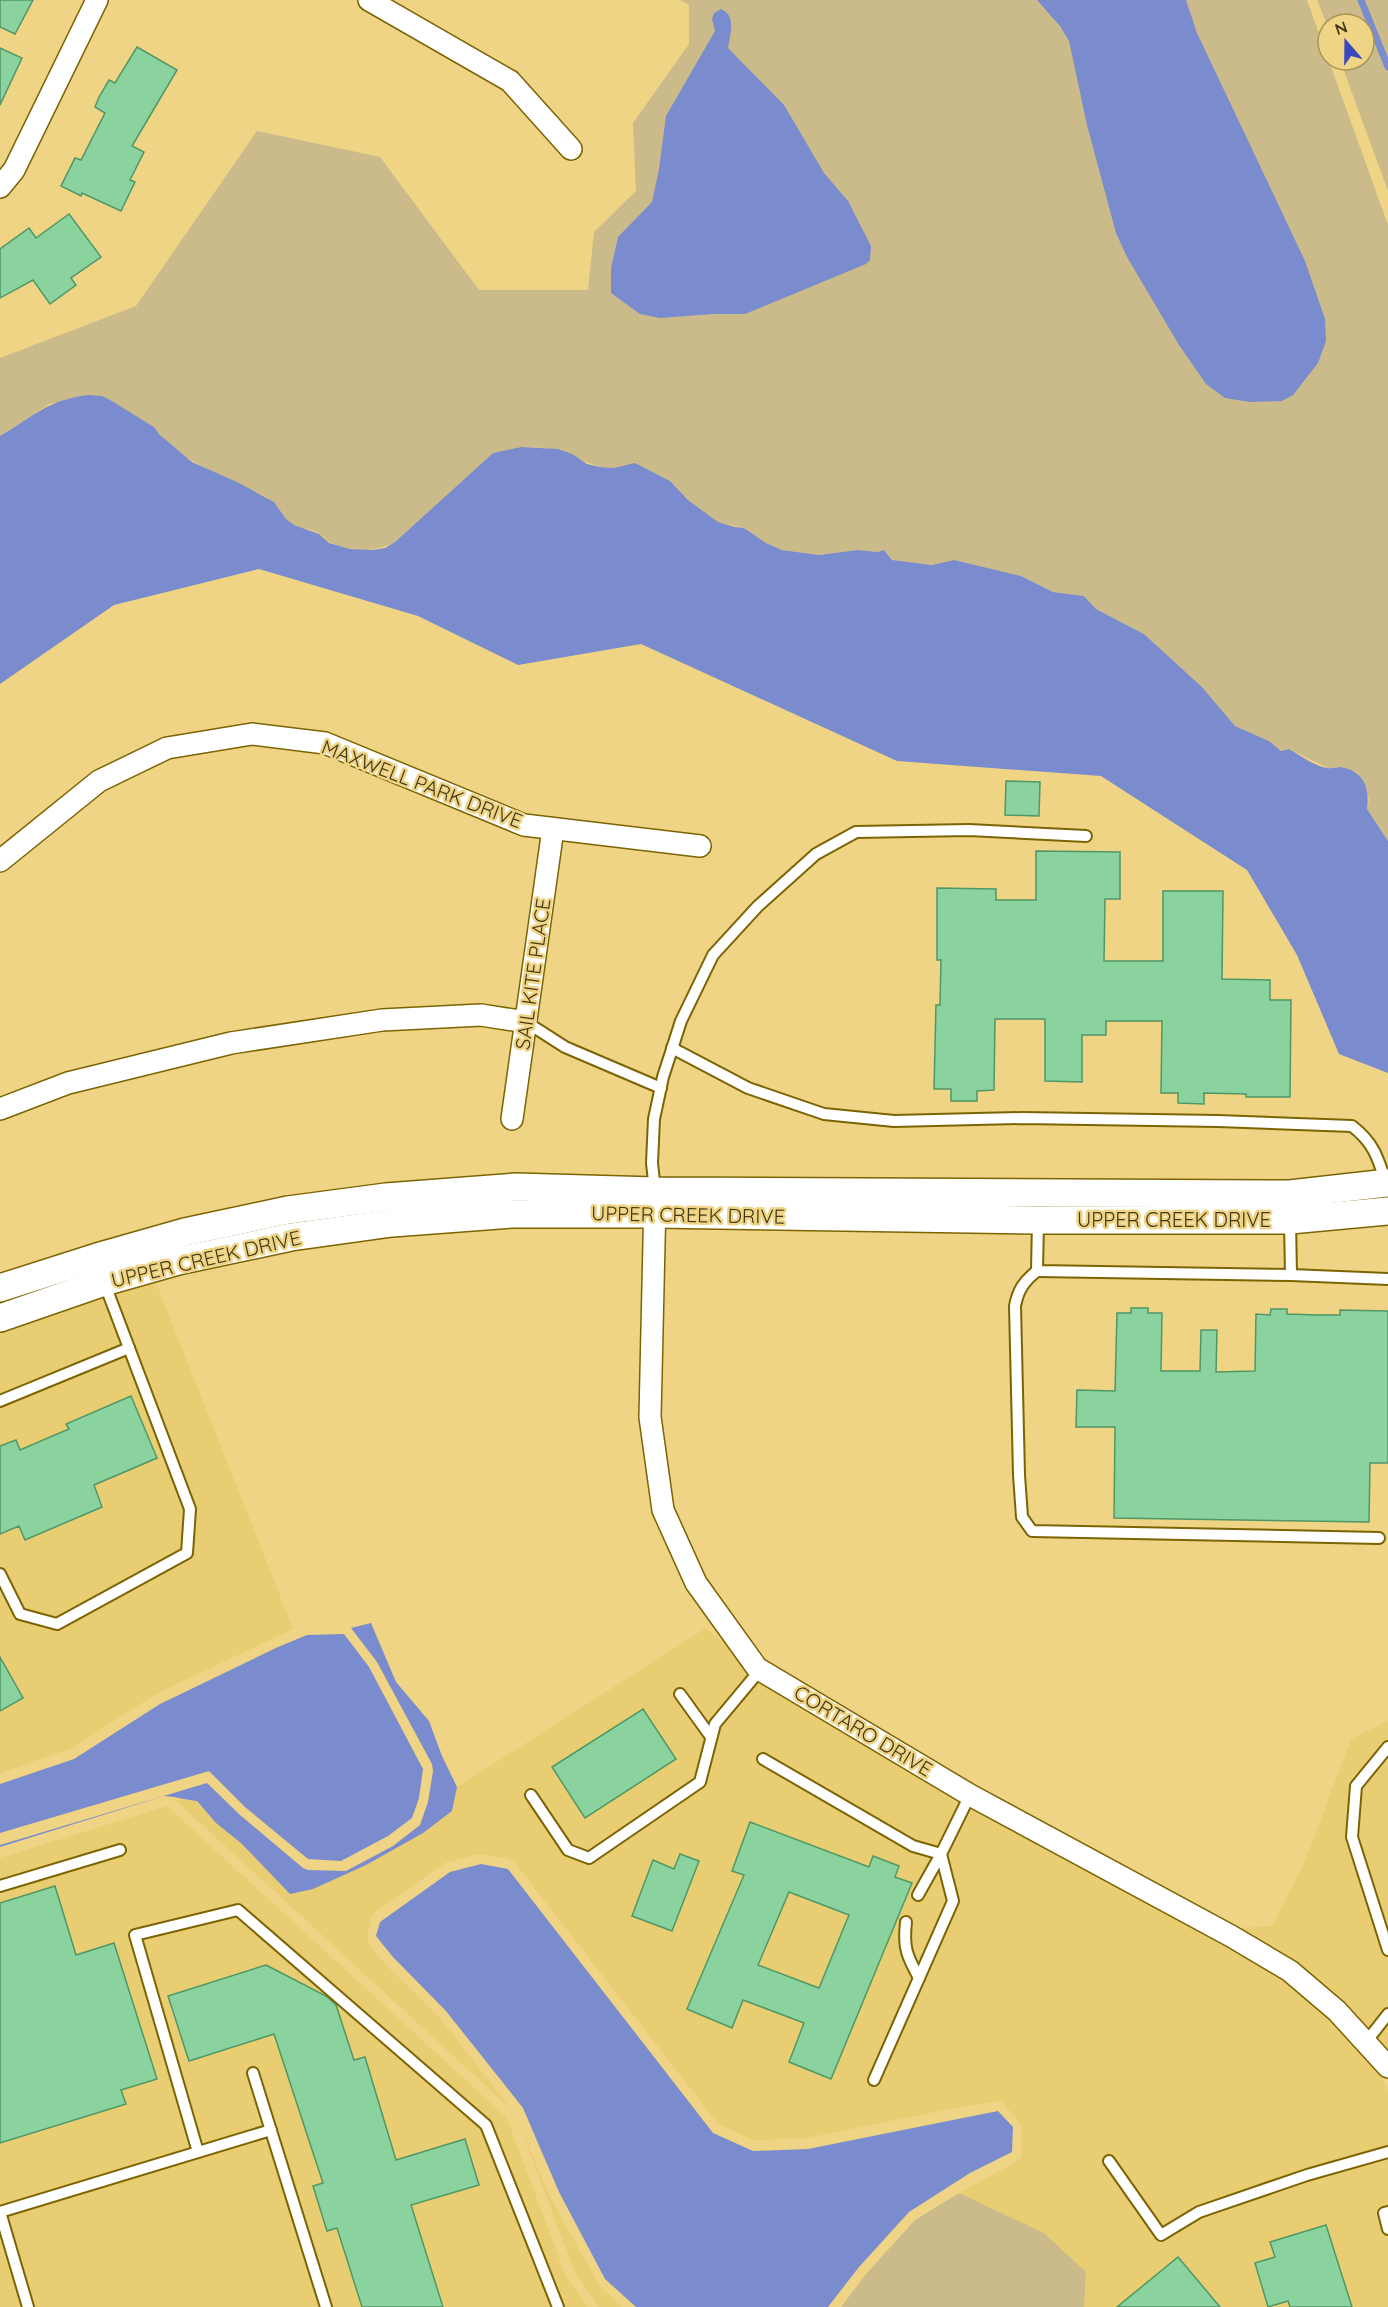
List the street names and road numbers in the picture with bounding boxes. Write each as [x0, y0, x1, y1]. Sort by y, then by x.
street label: MAXWELL PARK DRIVE [318, 734, 526, 833]
street label: SAIL KITE PLACE [510, 897, 555, 1051]
street label: UPPER CREEK DRIVE [591, 1200, 785, 1229]
street label: UPPER CREEK DRIVE [1077, 1207, 1271, 1232]
street label: UPPER CREEK DRIVE [109, 1225, 303, 1293]
street label: CORTARO DRIVE [790, 1679, 937, 1782]

